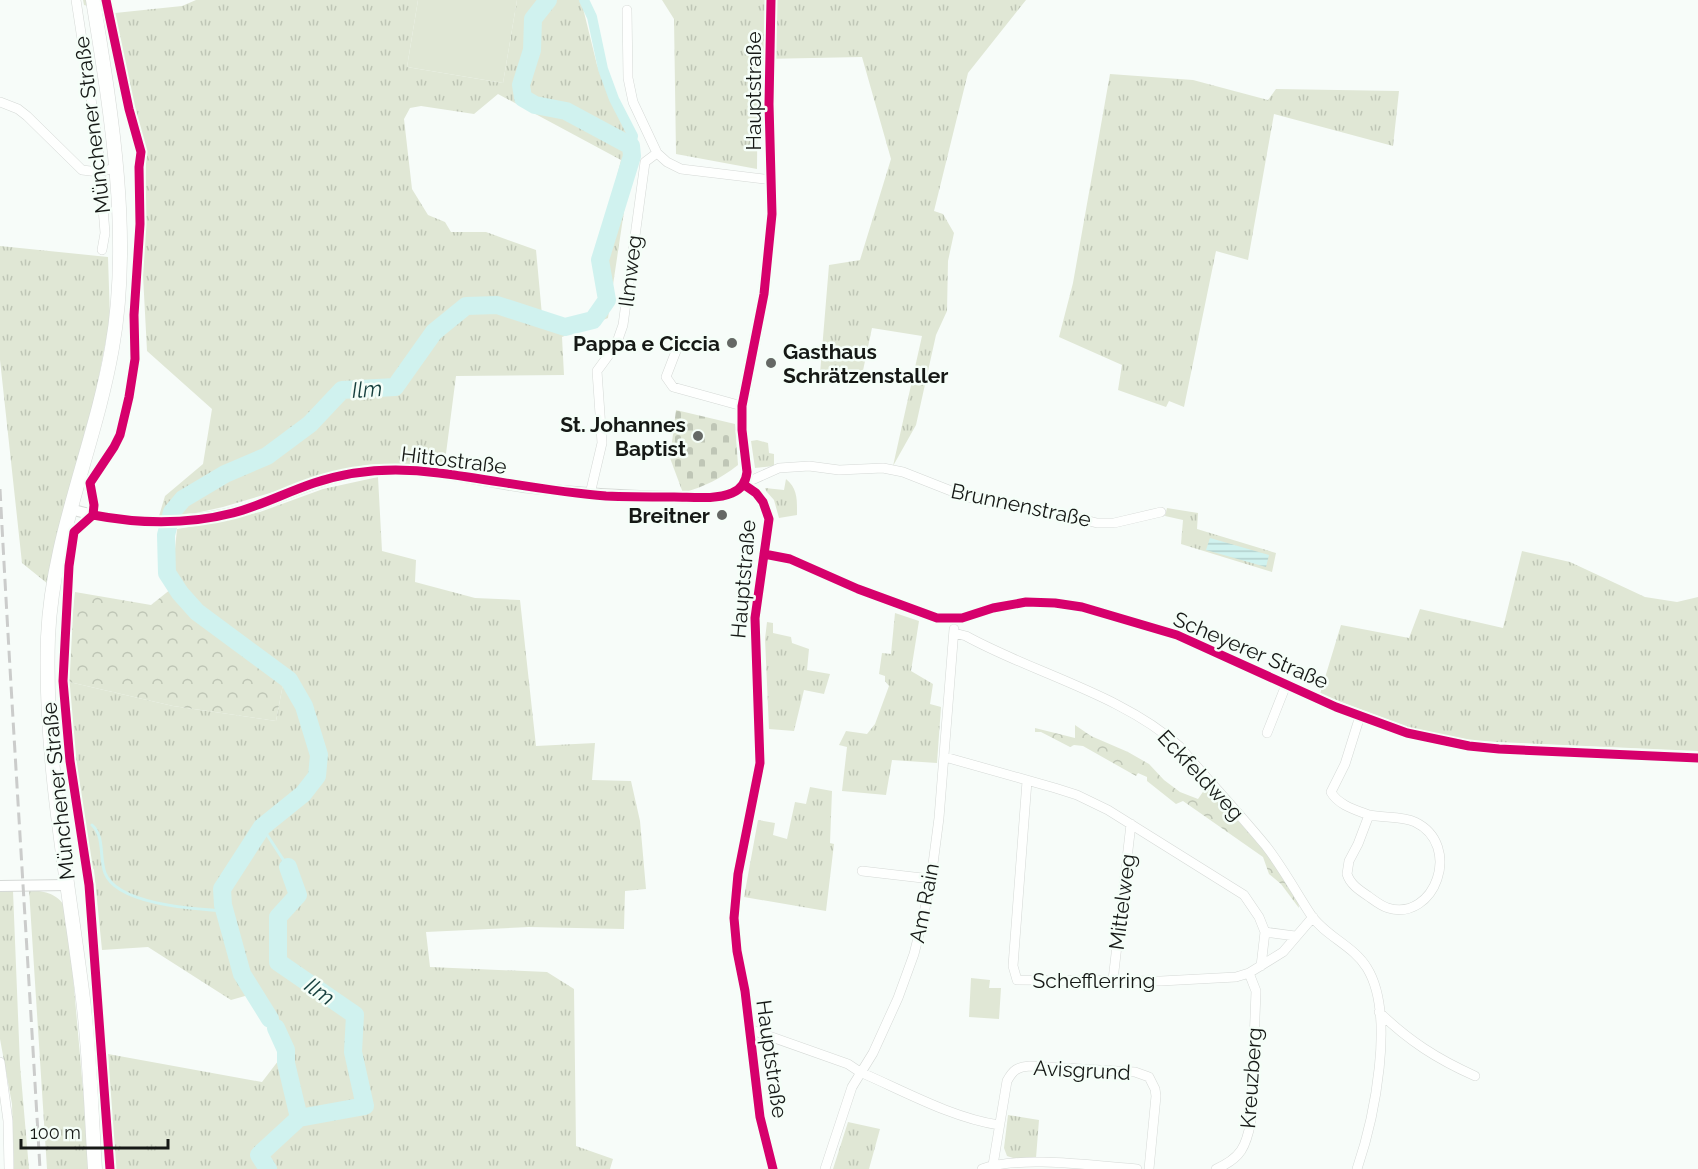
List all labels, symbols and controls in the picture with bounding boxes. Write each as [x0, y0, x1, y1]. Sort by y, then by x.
street label: Hauptstraße [741, 32, 766, 151]
street label: Münchener Straße [69, 35, 115, 215]
street label: Ilmweg [613, 234, 647, 308]
place label: Pappa e Ciccia [573, 331, 720, 356]
marker: Pappa e Ciccia [725, 336, 739, 350]
place label: Gasthaus Schrätzenstaller [783, 339, 948, 388]
marker: Gasthaus Schrätzenstaller [764, 356, 778, 370]
water label: Ilm [351, 375, 383, 403]
place label: St. Johannes Baptist [560, 412, 686, 461]
marker: St. Johannes Baptist [691, 429, 705, 443]
street label: Hittostraße [400, 441, 508, 479]
street label: Brunnenstraße [949, 478, 1093, 532]
place label: Breitner [628, 503, 710, 528]
marker: Breitner [715, 508, 729, 522]
street label: Hauptstraße [725, 519, 761, 639]
street label: Scheyerer Straße [1170, 606, 1332, 694]
street label: Münchener Straße [36, 701, 80, 881]
street label: Eckfeldweg [1153, 724, 1249, 826]
street label: Mittelweg [1104, 853, 1140, 951]
street label: Am Rain [904, 861, 944, 945]
street label: Schefflerring [1033, 968, 1155, 993]
water label: Ilm [300, 972, 340, 1010]
street label: Hauptstraße [751, 998, 793, 1120]
street label: Kreuzberg [1235, 1027, 1267, 1129]
street label: Avisgrund [1033, 1055, 1131, 1085]
scale bar [21, 1112, 168, 1150]
text: 100 m [30, 1122, 81, 1143]

